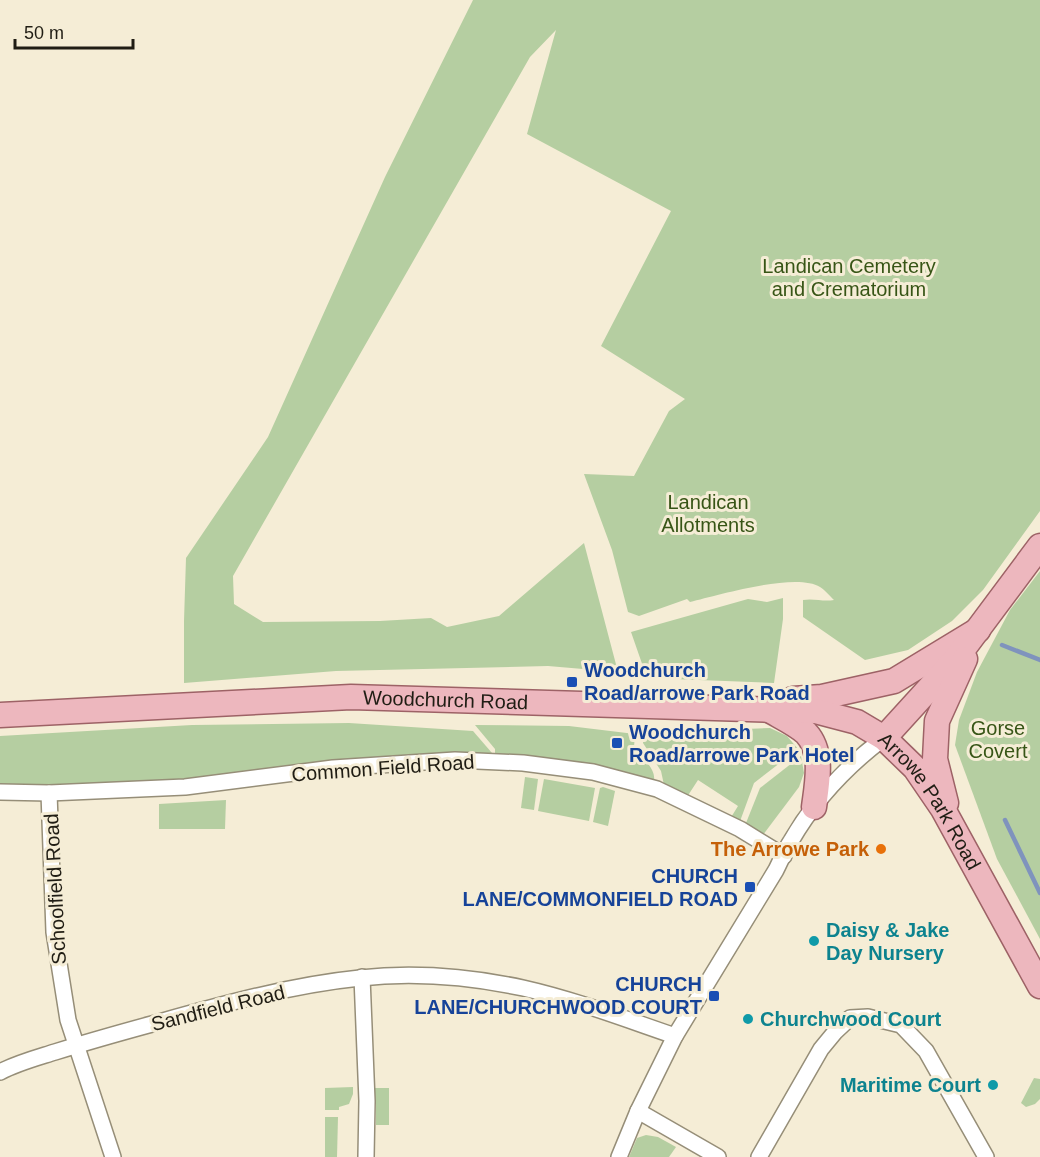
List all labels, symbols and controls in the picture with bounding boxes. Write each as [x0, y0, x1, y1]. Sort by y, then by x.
scale bar [15, 12, 134, 50]
text: 50 m [24, 23, 64, 43]
park label: Landican Cemetery and Crematorium [762, 255, 936, 300]
park label: Landican Allotments [661, 491, 755, 536]
place label: Woodchurch Road/arrowe Park Road [584, 659, 810, 704]
marker: Woodchurch Road/arrowe Park Road [565, 675, 579, 689]
street label: Woodchurch Road [363, 686, 528, 713]
park label: Gorse Covert [969, 717, 1028, 762]
place label: Woodchurch Road/arrowe Park Hotel [629, 721, 855, 766]
street label: Arrowe Park Road [874, 728, 985, 873]
marker: Woodchurch Road/arrowe Park Hotel [610, 736, 624, 750]
street label: Common Field Road [291, 751, 475, 785]
street label: Schoolfield Road [40, 813, 70, 965]
place label: The Arrowe Park [711, 838, 870, 860]
marker: The Arrowe Park [874, 842, 888, 856]
place label: CHURCH LANE/COMMONFIELD ROAD [462, 865, 738, 910]
marker: CHURCH LANE/COMMONFIELD ROAD [743, 880, 757, 894]
place label: Daisy & Jake Day Nursery [826, 919, 949, 964]
marker: Daisy & Jake Day Nursery [807, 934, 821, 948]
place label: CHURCH LANE/CHURCHWOOD COURT [414, 973, 702, 1018]
street label: Sandfield Road [149, 981, 287, 1035]
marker: CHURCH LANE/CHURCHWOOD COURT [707, 989, 721, 1003]
place label: Churchwood Court [760, 1008, 941, 1030]
marker: Churchwood Court [741, 1012, 755, 1026]
place label: Maritime Court [840, 1074, 981, 1096]
marker: Maritime Court [986, 1078, 1000, 1092]

